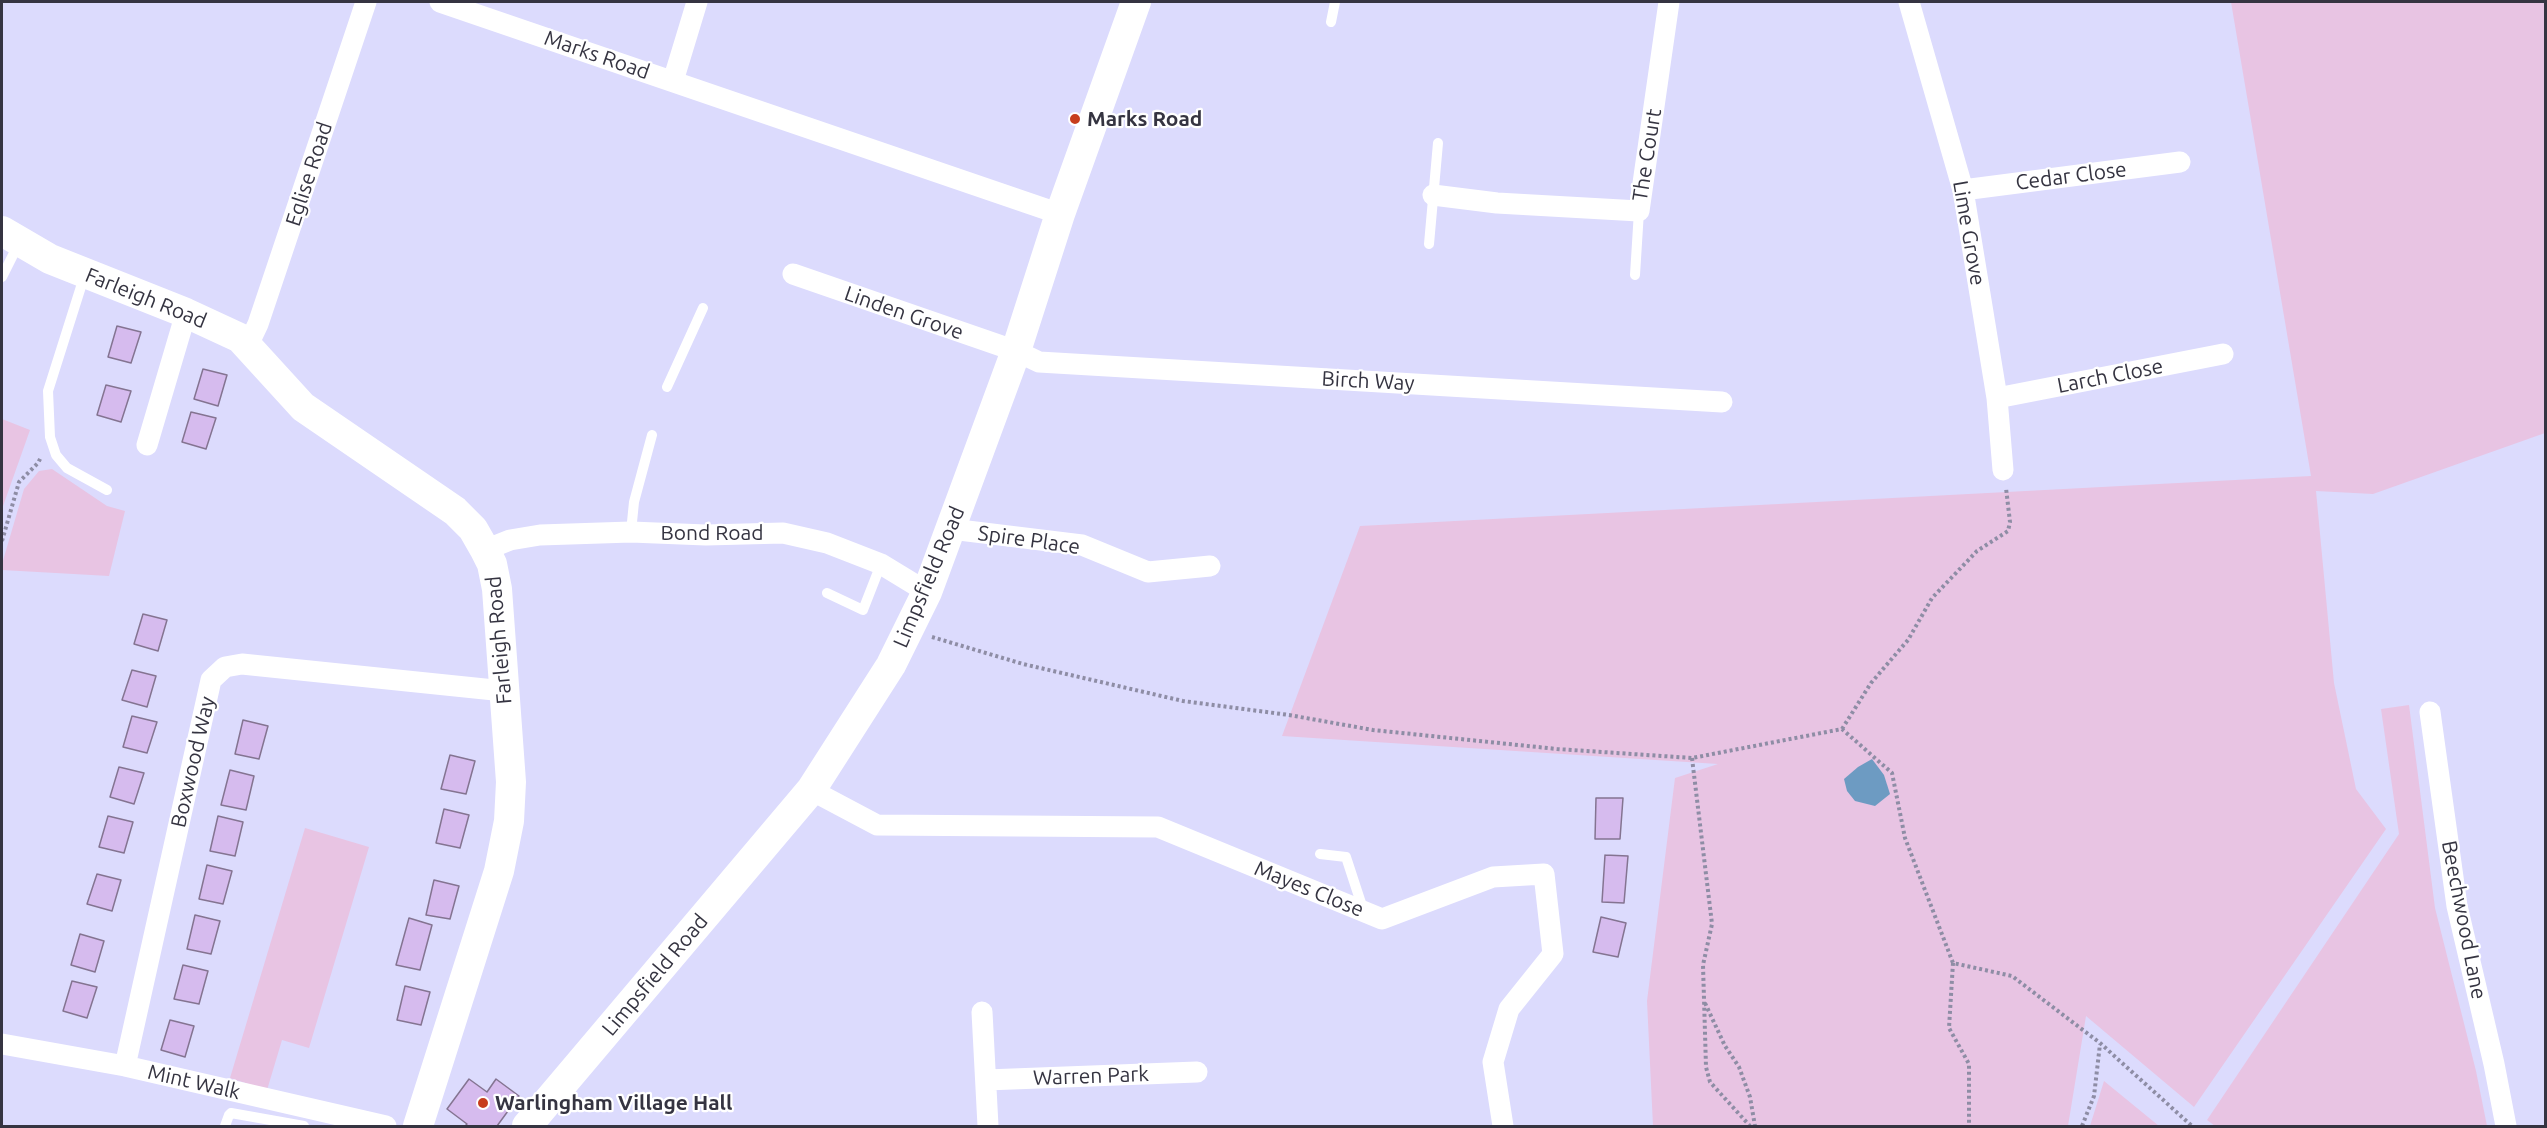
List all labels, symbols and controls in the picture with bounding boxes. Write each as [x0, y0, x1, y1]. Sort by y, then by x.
street label: Marks Road [541, 25, 653, 85]
place label: Marks Road [1087, 106, 1202, 132]
street label: The Court [1627, 107, 1667, 203]
marker: Marks Road [1068, 112, 1082, 126]
street label: Eglise Road [280, 119, 338, 229]
street label: Cedar Close [2014, 157, 2128, 195]
street label: Lime Grove [1947, 179, 1991, 287]
street label: Farleigh Road [82, 262, 210, 334]
street label: Linden Grove [841, 281, 967, 345]
street label: Larch Close [2055, 353, 2165, 399]
street label: Birch Way [1321, 366, 1415, 396]
street label: Limpsfield Road [888, 503, 970, 651]
street label: Bond Road [660, 520, 764, 546]
street label: Spire Place [976, 520, 1082, 560]
street label: Farleigh Road [481, 575, 517, 705]
street label: Boxwood Way [166, 694, 220, 830]
street label: Beechwood Lane [2436, 838, 2492, 1002]
street label: Mayes Close [1251, 856, 1367, 922]
street label: Limpsfield Road [597, 909, 713, 1041]
street label: Mint Walk [145, 1059, 243, 1105]
street label: Warren Park [1033, 1061, 1149, 1091]
place label: Warlingham Village Hall [495, 1090, 732, 1116]
marker: Warlingham Village Hall [476, 1096, 490, 1110]

